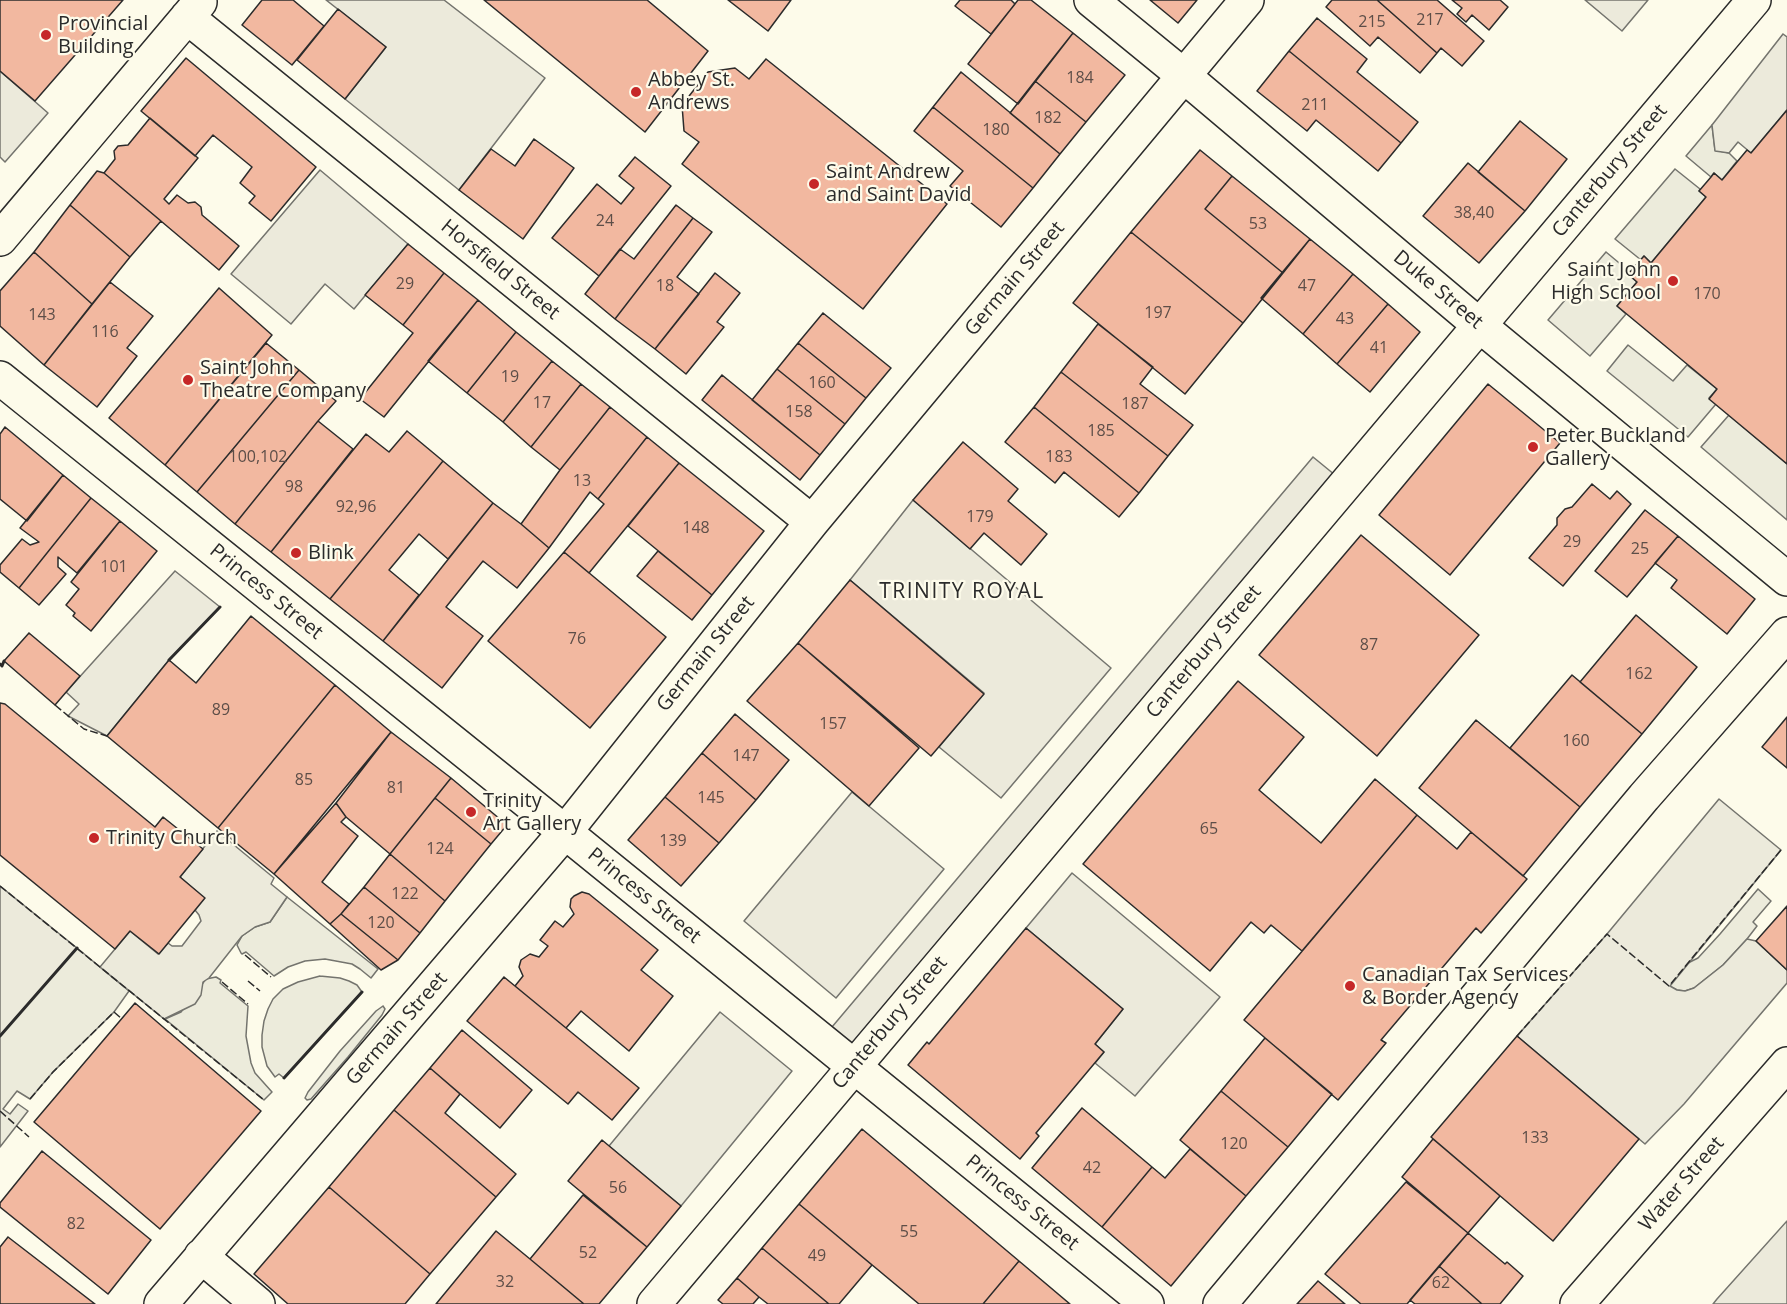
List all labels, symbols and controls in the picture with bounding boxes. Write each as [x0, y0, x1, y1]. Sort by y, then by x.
house number: 217 [1416, 10, 1444, 30]
place label: Provincial Building [58, 12, 148, 59]
house number: 215 [1358, 12, 1386, 32]
marker: Provincial Building [39, 28, 53, 42]
place label: Abbey St. Andrews [648, 68, 735, 115]
house number: 184 [1066, 68, 1094, 88]
marker: Abbey St. Andrews [629, 85, 643, 99]
house number: 211 [1301, 95, 1329, 115]
street label: Canterbury Street [1547, 100, 1673, 242]
house number: 182 [1034, 108, 1062, 128]
house number: 180 [982, 120, 1010, 140]
place label: Saint Andrew and Saint David [826, 160, 971, 207]
marker: Saint Andrew and Saint David [807, 177, 821, 191]
house number: 38,40 [1454, 203, 1494, 223]
house number: 24 [596, 211, 614, 231]
house number: 53 [1249, 214, 1267, 234]
street label: Horsfield Street [436, 215, 564, 325]
street label: Germain Street [960, 217, 1070, 341]
street label: Duke Street [1388, 246, 1488, 334]
place label: Saint John High School [1551, 258, 1661, 305]
house number: 29 [396, 274, 414, 294]
marker: Saint John High School [1666, 274, 1680, 288]
house number: 18 [656, 276, 674, 296]
house number: 47 [1298, 276, 1316, 296]
house number: 170 [1693, 284, 1721, 304]
house number: 197 [1144, 303, 1172, 323]
house number: 143 [28, 305, 56, 325]
house number: 43 [1336, 309, 1354, 329]
house number: 116 [91, 322, 119, 342]
house number: 41 [1370, 338, 1388, 358]
place label: Saint John Theatre Company [200, 356, 366, 403]
house number: 19 [501, 367, 519, 387]
marker: Saint John Theatre Company [181, 373, 195, 387]
house number: 160 [808, 373, 836, 393]
house number: 17 [533, 393, 551, 413]
house number: 187 [1121, 394, 1149, 414]
house number: 158 [785, 402, 813, 422]
house number: 185 [1087, 421, 1115, 441]
place label: Peter Buckland Gallery [1545, 424, 1686, 471]
marker: Peter Buckland Gallery [1526, 440, 1540, 454]
house number: 100,102 [228, 447, 288, 467]
house number: 183 [1045, 447, 1073, 467]
house number: 13 [573, 471, 591, 491]
house number: 98 [285, 477, 303, 497]
house number: 92,96 [336, 497, 376, 517]
house number: 179 [966, 507, 994, 527]
house number: 148 [682, 518, 710, 538]
house number: 29 [1563, 532, 1581, 552]
street label: Princess Street [205, 539, 327, 645]
house number: 25 [1631, 539, 1649, 559]
place label: Blink [308, 541, 354, 565]
marker: Blink [289, 546, 303, 560]
house number: 101 [100, 557, 128, 577]
district label: TRINITY ROYAL [879, 579, 1045, 605]
street label: Canterbury Street [1141, 581, 1267, 723]
street label: Germain Street [652, 591, 760, 717]
house number: 76 [568, 629, 586, 649]
house number: 87 [1360, 635, 1378, 655]
house number: 162 [1625, 664, 1653, 684]
house number: 89 [212, 700, 230, 720]
house number: 157 [819, 714, 847, 734]
house number: 160 [1562, 731, 1590, 751]
house number: 147 [732, 746, 760, 766]
house number: 85 [295, 770, 313, 790]
house number: 81 [387, 778, 405, 798]
house number: 145 [697, 788, 725, 808]
place label: Trinity Art Gallery [483, 789, 581, 836]
marker: Trinity Art Gallery [464, 805, 478, 819]
house number: 65 [1200, 819, 1218, 839]
place label: Trinity Church [106, 826, 237, 850]
marker: Trinity Church [87, 831, 101, 845]
house number: 139 [659, 831, 687, 851]
house number: 124 [426, 839, 454, 859]
street label: Princess Street [583, 843, 705, 949]
house number: 122 [391, 884, 419, 904]
house number: 120 [367, 913, 395, 933]
street label: Canterbury Street [827, 952, 953, 1094]
place label: Canadian Tax Services & Border Agency [1362, 963, 1568, 1010]
street label: Germain Street [341, 968, 453, 1090]
marker: Canadian Tax Services & Border Agency [1343, 979, 1357, 993]
house number: 133 [1521, 1128, 1549, 1148]
street label: Water Street [1635, 1132, 1729, 1236]
house number: 120 [1220, 1134, 1248, 1154]
street label: Princess Street [961, 1150, 1083, 1256]
house number: 42 [1083, 1158, 1101, 1178]
house number: 56 [609, 1178, 627, 1198]
house number: 82 [67, 1214, 85, 1234]
house number: 55 [900, 1222, 918, 1242]
house number: 52 [579, 1243, 597, 1263]
house number: 49 [808, 1246, 826, 1266]
house number: 32 [496, 1272, 514, 1292]
house number: 62 [1432, 1273, 1450, 1293]

